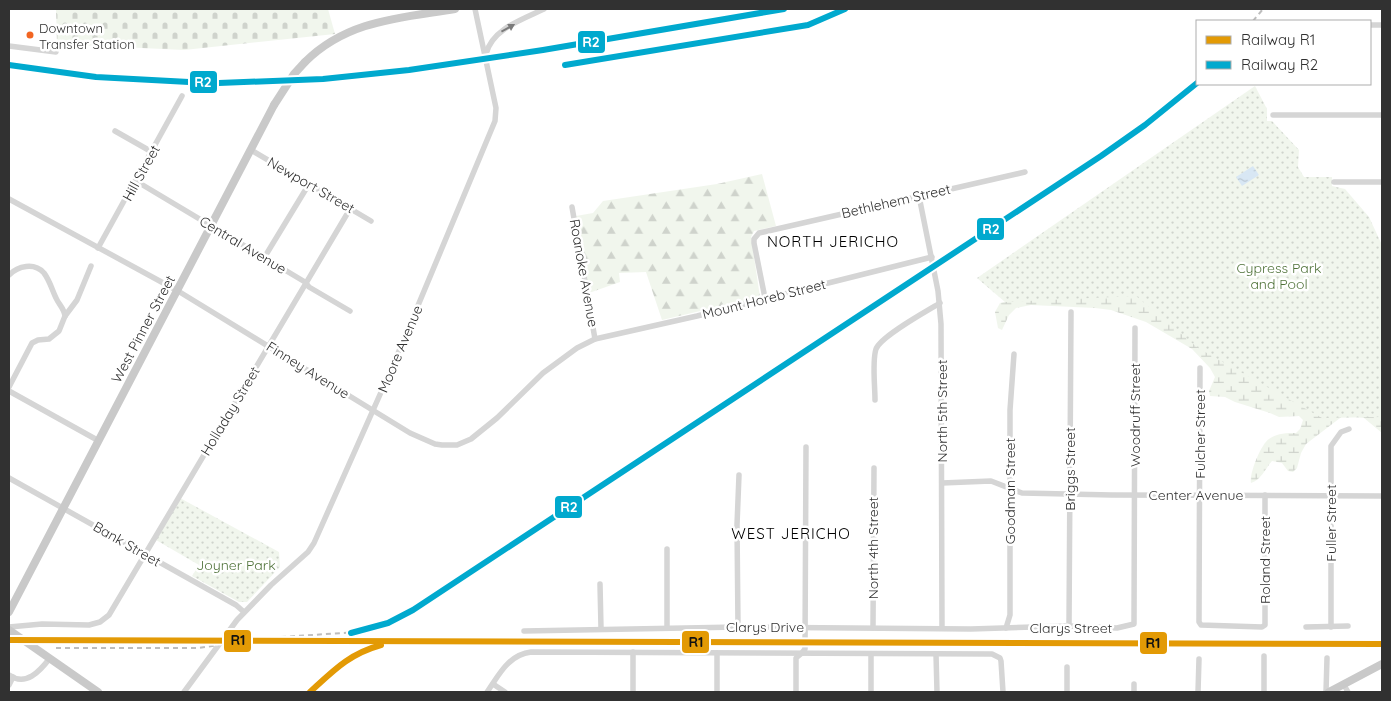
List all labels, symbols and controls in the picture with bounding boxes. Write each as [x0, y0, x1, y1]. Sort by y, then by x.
place label: Downtown Transfer Station [39, 20, 135, 52]
legend [1196, 20, 1371, 85]
one-way arrow [501, 23, 514, 32]
marker: Downtown Transfer Station [25, 30, 35, 40]
line badge: R2 [577, 30, 606, 54]
text: Railway R1 [1241, 30, 1315, 49]
text: R2 [582, 33, 600, 51]
text: Railway R2 [1241, 55, 1318, 74]
line badge: R2 [189, 70, 218, 94]
text: R2 [194, 73, 212, 91]
street label: Hill Street [118, 141, 164, 204]
street label: Newport Street [264, 153, 358, 217]
street label: Bethlehem Street [840, 180, 953, 222]
street label: Central Avenue [196, 212, 290, 278]
street label: Roanoke Avenue [566, 217, 602, 329]
line badge: R2 [976, 217, 1005, 241]
text: R2 [982, 220, 1000, 238]
district label: NORTH JERICHO [767, 232, 899, 251]
park label: Cypress Park and Pool [1236, 259, 1322, 293]
street label: West Pinner Street [107, 272, 179, 386]
street label: Mount Horeb Street [700, 275, 828, 323]
street label: Moore Avenue [374, 303, 427, 395]
street label: Finney Avenue [263, 337, 353, 403]
street label: North 5th Street [933, 359, 951, 462]
street label: Holladay Street [196, 363, 264, 459]
street label: Woodruff Street [1126, 363, 1144, 467]
street label: Fulcher Street [1191, 389, 1209, 479]
street label: Briggs Street [1061, 427, 1079, 511]
street label: Goodman Street [1001, 437, 1019, 544]
street label: Fuller Street [1322, 484, 1340, 562]
street label: Center Avenue [1149, 486, 1243, 504]
line badge: R2 [554, 495, 583, 519]
street label: North 4th Street [864, 496, 882, 599]
text: R2 [560, 498, 578, 516]
street label: Roland Street [1256, 516, 1274, 604]
street label: Bank Street [90, 517, 164, 571]
district label: WEST JERICHO [731, 524, 851, 543]
park label: Joyner Park [196, 556, 276, 574]
street label: Clarys Drive [726, 618, 804, 636]
street label: Clarys Street [1030, 619, 1113, 637]
line badge: R1 [223, 629, 252, 653]
line badge: R1 [681, 630, 710, 654]
text: R1 [230, 631, 246, 649]
line badge: R1 [1139, 631, 1168, 655]
text: R1 [688, 633, 704, 651]
text: R1 [1145, 634, 1161, 652]

